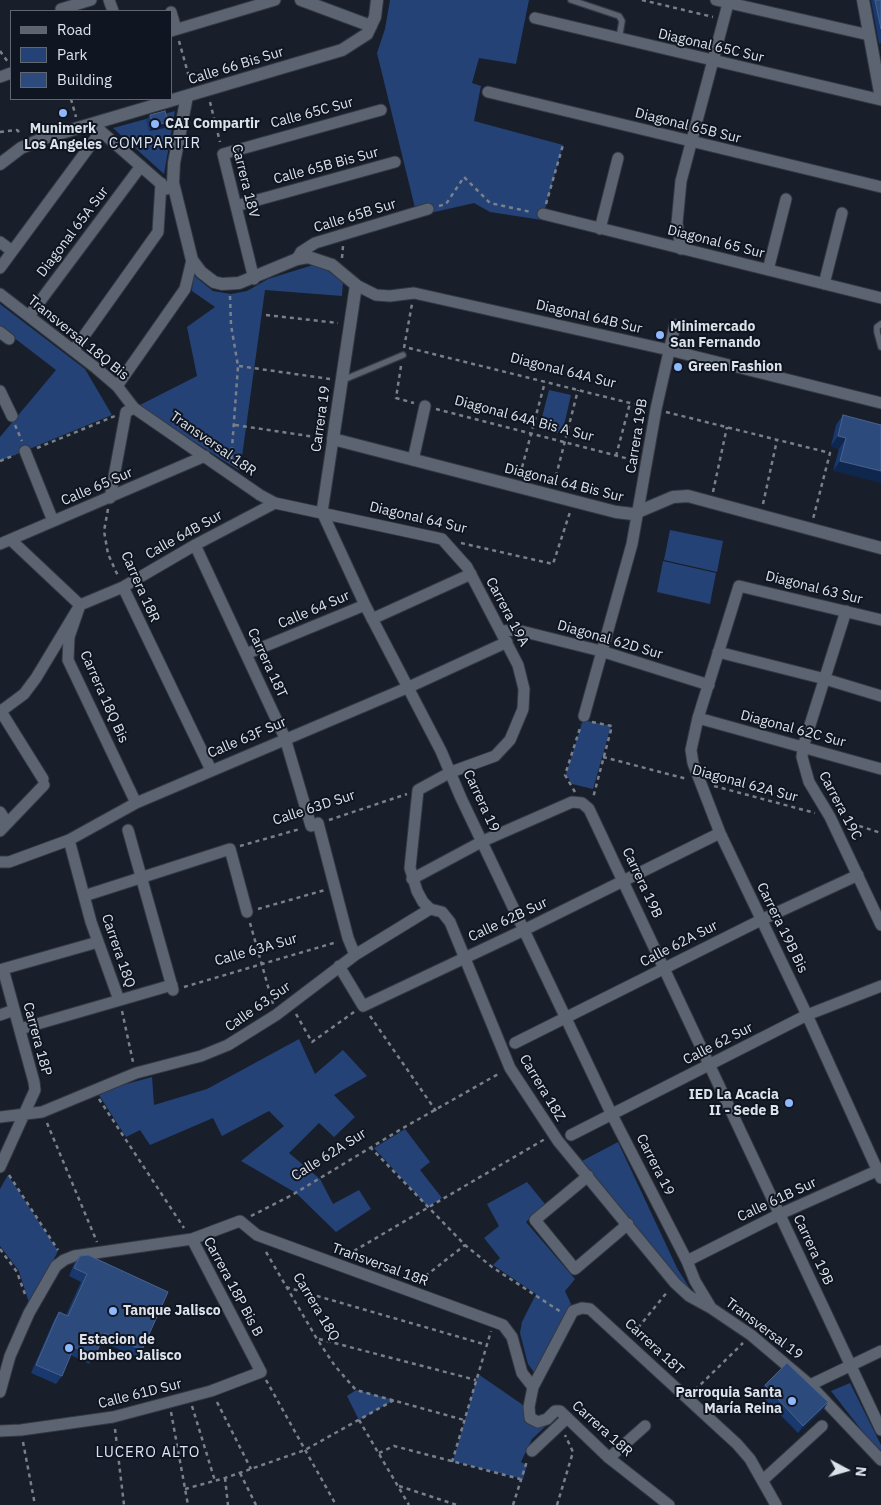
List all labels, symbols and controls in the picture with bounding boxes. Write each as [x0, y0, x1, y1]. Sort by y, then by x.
legend [10, 10, 172, 100]
text: Road [57, 20, 92, 39]
street label: Diagonal 65C Sur [656, 26, 766, 66]
street label: Calle 66 Bis Sur [186, 44, 286, 88]
text: Park [57, 45, 87, 64]
text: Building [57, 70, 112, 89]
street label: Calle 65C Sur [269, 94, 355, 132]
street label: Diagonal 65B Sur [633, 105, 743, 147]
marker: Munimerk Los Angeles [57, 107, 69, 119]
place label: CAI Compartir [165, 116, 260, 132]
marker: CAI Compartir [149, 118, 161, 130]
place label: Munimerk Los Angeles [24, 121, 102, 154]
district label: COMPARTIR [108, 135, 202, 153]
street label: Carrera 18V [228, 142, 262, 220]
street label: Calle 65B Bis Sur [272, 144, 380, 188]
street label: Diagonal 65A Sur [34, 184, 112, 280]
street label: Calle 65B Sur [312, 196, 398, 236]
street label: Diagonal 65 Sur [666, 222, 766, 262]
street label: Transversal 18Q Bis [24, 292, 132, 384]
street label: Diagonal 64B Sur [534, 297, 644, 337]
place label: Minimercado San Fernando [670, 319, 761, 352]
marker: Minimercado San Fernando [654, 329, 666, 341]
street label: Diagonal 64A Sur [508, 350, 618, 392]
place label: Green Fashion [688, 359, 782, 375]
marker: Green Fashion [672, 361, 684, 373]
street label: Carrera 19 [308, 385, 334, 453]
street label: Diagonal 64A Bis A Sur [453, 392, 595, 446]
street label: Carrera 19B [623, 397, 651, 475]
street label: Transversal 18R [167, 408, 259, 480]
street label: Diagonal 64 Bis Sur [503, 460, 625, 506]
street label: Calle 65 Sur [59, 464, 135, 510]
street label: Diagonal 64 Sur [368, 499, 468, 537]
street label: Calle 64B Sur [143, 507, 225, 563]
street label: Carrera 18R [117, 549, 163, 625]
street label: Diagonal 63 Sur [764, 568, 864, 608]
street label: Carrera 19A [482, 575, 532, 649]
street label: Calle 64 Sur [276, 587, 352, 633]
street label: Diagonal 62D Sur [555, 617, 665, 663]
street label: Carrera 18T [244, 626, 290, 700]
street label: Carrera 18Q Bis [76, 648, 132, 746]
street label: Diagonal 62C Sur [739, 707, 847, 751]
street label: Calle 63F Sur [205, 714, 289, 762]
street label: Diagonal 62A Sur [690, 762, 800, 806]
street label: Carrera 19 [459, 767, 503, 835]
street label: Carrera 19C [815, 769, 865, 843]
street label: Calle 63D Sur [271, 787, 357, 829]
street label: Carrera 19B [618, 845, 666, 921]
street label: Carrera 19B Bis [753, 880, 811, 976]
street label: Calle 62B Sur [466, 894, 550, 946]
street label: Carrera 18Q [98, 912, 138, 990]
street label: Calle 62A Sur [637, 917, 721, 971]
street label: Calle 63A Sur [213, 930, 299, 970]
street label: Calle 63 Sur [222, 978, 294, 1036]
street label: Carrera 18P [19, 1001, 55, 1077]
street label: Calle 62 Sur [680, 1019, 756, 1069]
street label: Carrera 18Z [516, 1052, 568, 1124]
place label: IED La Acacia II - Sede B [689, 1087, 779, 1120]
marker: IED La Acacia II - Sede B [783, 1097, 795, 1109]
street label: Calle 62A Sur [289, 1125, 369, 1185]
street label: Carrera 19 [632, 1131, 678, 1199]
street label: Calle 61B Sur [735, 1174, 819, 1226]
street label: Carrera 19B [789, 1212, 837, 1288]
street label: Carrera 18P Bis B [200, 1234, 266, 1340]
street label: Transversal 18R [330, 1240, 430, 1290]
street label: Carrera 18Q [289, 1270, 343, 1344]
street label: Transversal 19 [722, 1295, 806, 1363]
place label: Tanque Jalisco [123, 1303, 221, 1319]
marker: Tanque Jalisco [107, 1305, 119, 1317]
street label: Carrera 18T [621, 1315, 687, 1379]
place label: Estacion de bombeo Jalisco [79, 1332, 182, 1364]
marker: Estacion de bombeo Jalisco [63, 1342, 75, 1354]
street label: Calle 61D Sur [97, 1376, 183, 1412]
place label: Parroquia Santa María Reina [675, 1385, 782, 1418]
marker: Parroquia Santa María Reina [786, 1395, 798, 1407]
street label: Carrera 18R [568, 1397, 636, 1461]
district label: LUCERO ALTO [94, 1444, 202, 1462]
north arrow [821, 1445, 871, 1495]
text: N [851, 1466, 870, 1478]

